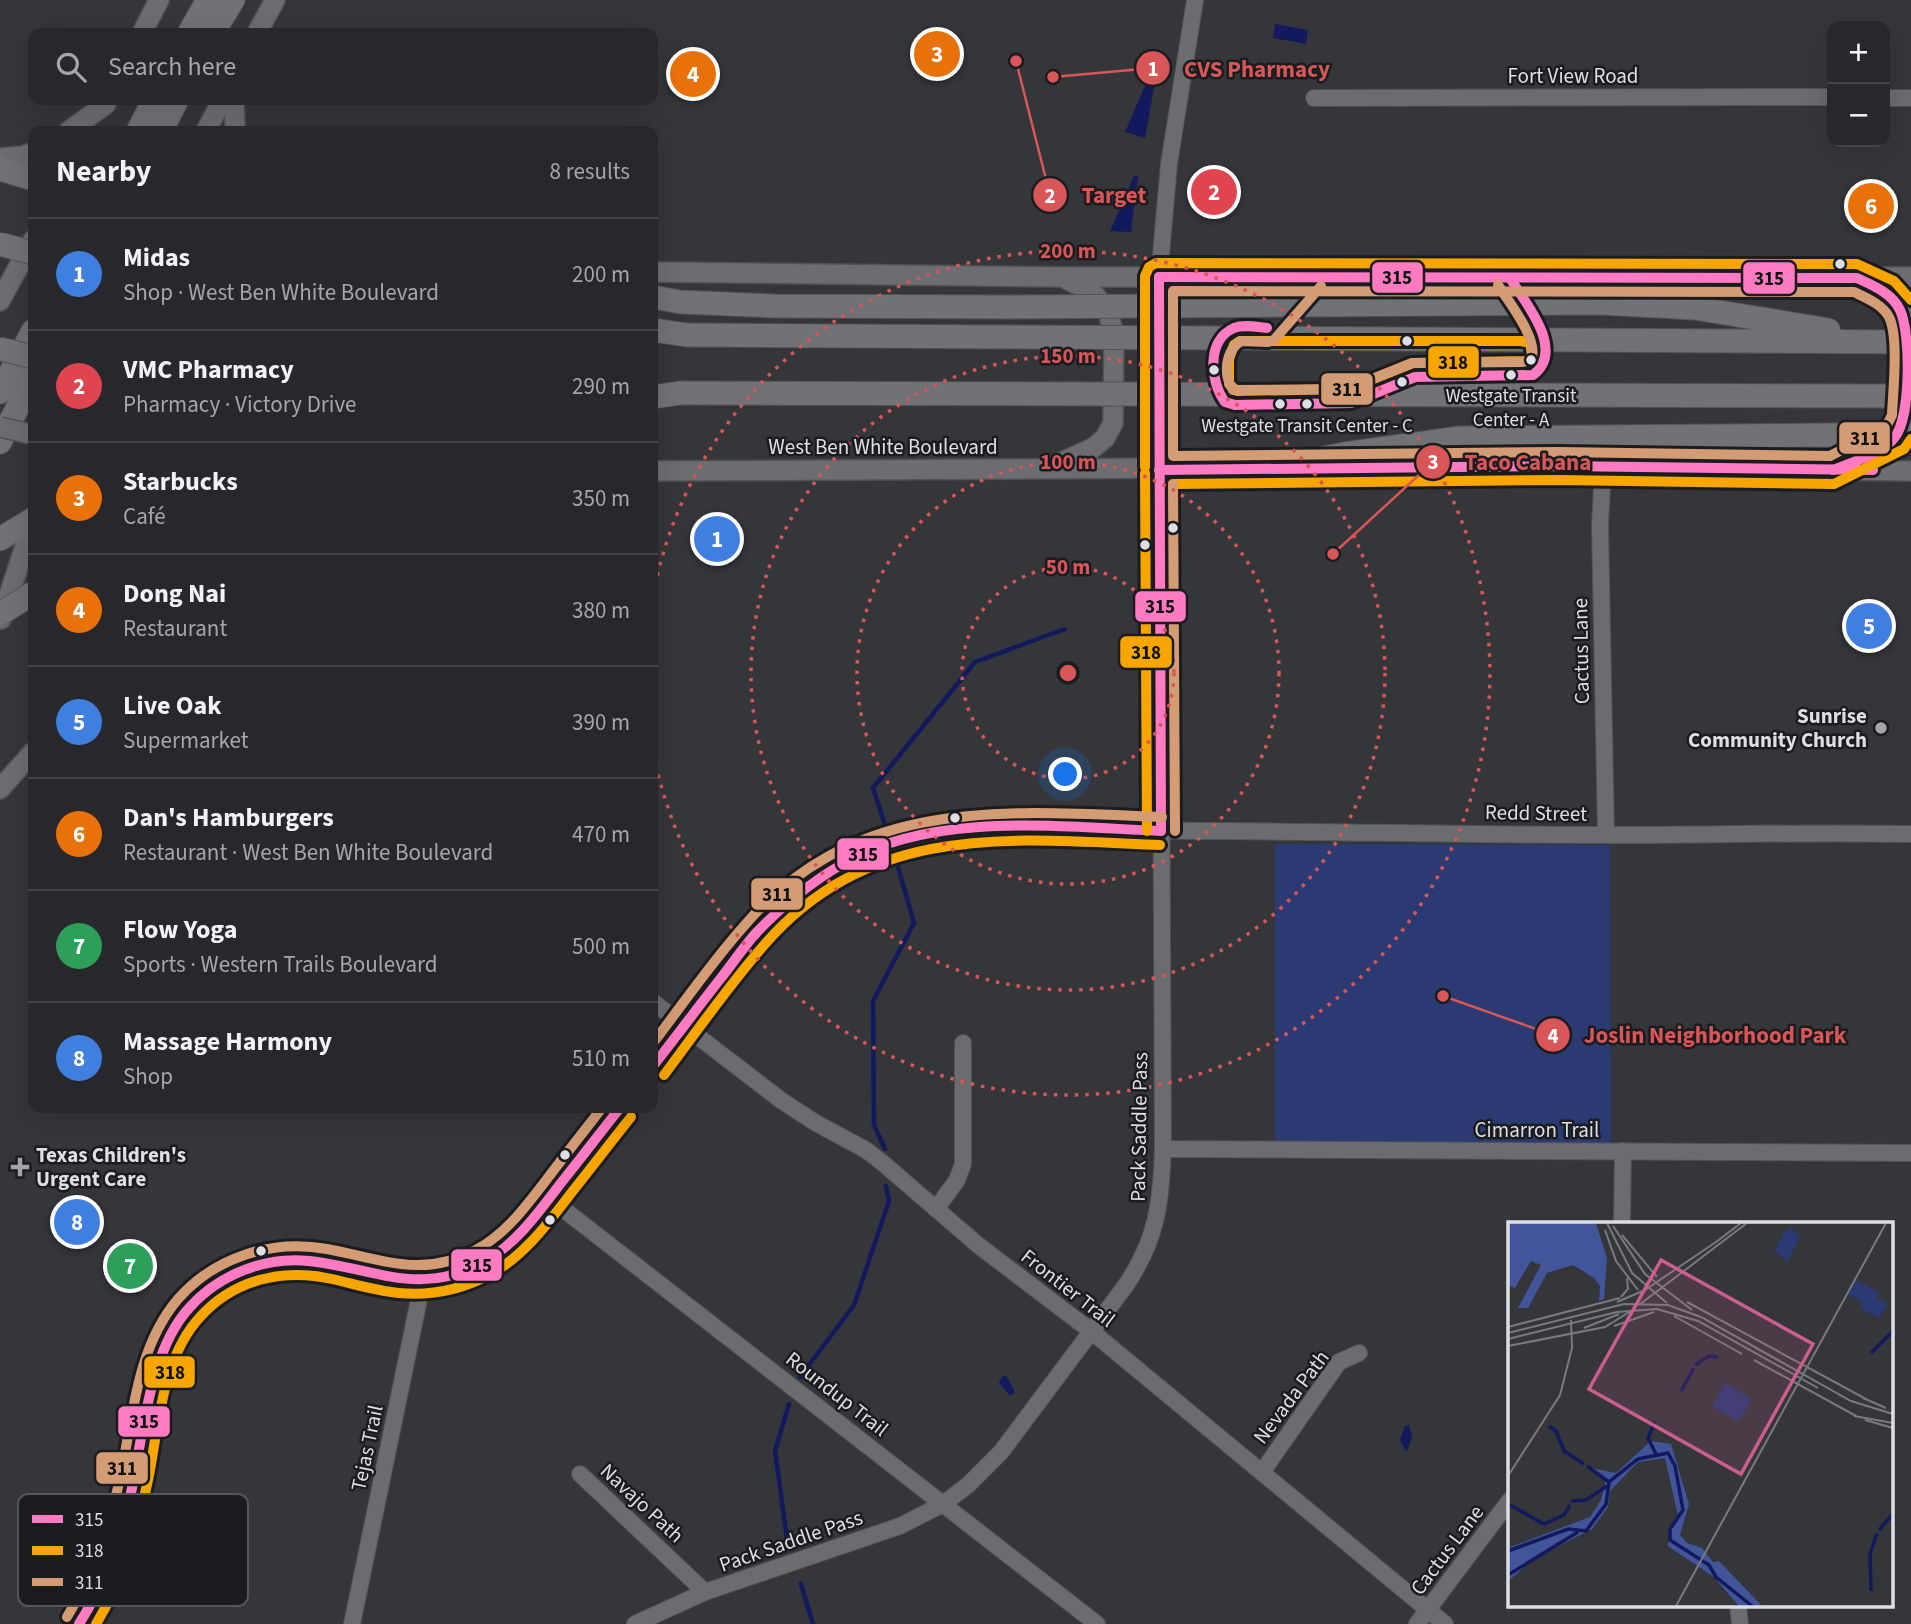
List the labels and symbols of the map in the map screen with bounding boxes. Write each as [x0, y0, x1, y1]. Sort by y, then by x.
pin: 3 [914, 28, 960, 80]
callout: CVS Pharmacy [1135, 46, 1344, 90]
pin: 4 [670, 48, 716, 100]
text: CVS Pharmacy [1184, 53, 1330, 86]
text: 1 [1147, 54, 1159, 84]
street label: Fort View Road [1508, 61, 1638, 91]
pin: 2 [1191, 166, 1237, 218]
callout: Target [1032, 173, 1160, 217]
text: Target [1082, 179, 1147, 212]
pin: 6 [1848, 180, 1894, 232]
text: 2 [1044, 181, 1056, 211]
text: 200 m [1040, 236, 1096, 266]
unlabelled marker [1833, 257, 1847, 271]
line badge: 315 [1371, 261, 1424, 294]
line badge: 315 [1742, 261, 1796, 295]
text: 315 [1382, 265, 1412, 292]
text: 315 [1754, 266, 1784, 293]
unlabelled marker [1400, 334, 1414, 348]
text: 150 m [1040, 341, 1096, 371]
line badge: 318 [1427, 345, 1480, 379]
text: 318 [1438, 350, 1468, 377]
unlabelled marker [1524, 353, 1538, 367]
unlabelled marker [1207, 363, 1221, 377]
marker: Westgate Transit Center - A [1504, 368, 1518, 382]
line badge: 311 [1320, 372, 1374, 406]
unlabelled marker [1395, 375, 1409, 389]
text: 311 [1332, 377, 1362, 404]
place label: Westgate Transit Center - A [1446, 383, 1577, 434]
unlabelled marker [1273, 397, 1287, 411]
marker: Westgate Transit Center - C [1300, 397, 1314, 411]
place label: Westgate Transit Center - C [1201, 413, 1413, 440]
line badge: 311 [1838, 421, 1891, 455]
text: 311 [1850, 426, 1880, 453]
street label: West Ben White Boulevard [768, 432, 998, 462]
callout: Taco Cabana [1415, 440, 1605, 484]
text: Taco Cabana [1465, 446, 1591, 479]
text: 100 m [1040, 447, 1096, 477]
text: 3 [1427, 447, 1439, 477]
pin: 1 [694, 513, 740, 565]
unlabelled marker [1166, 521, 1180, 535]
unlabelled marker [1138, 538, 1152, 552]
text: 50 m [1046, 552, 1090, 582]
line badge: 315 [1134, 590, 1187, 623]
text: 315 [1145, 594, 1175, 621]
street label: Cactus Lane [1565, 598, 1597, 704]
pin: 5 [1846, 600, 1892, 652]
line badge: 318 [1119, 635, 1173, 669]
text: 318 [1131, 640, 1161, 667]
centre of rings [1056, 661, 1080, 685]
place label: Sunrise Community Church [1688, 701, 1867, 755]
marker: Sunrise Community Church [1873, 720, 1889, 736]
your location [1048, 757, 1082, 791]
street label: Redd Street [1485, 797, 1587, 829]
unlabelled marker [948, 811, 962, 825]
line badge: 315 [836, 837, 890, 871]
text: 315 [848, 842, 878, 869]
line badge: 311 [750, 877, 804, 911]
text: 311 [762, 882, 792, 909]
callout: Joslin Neighborhood Park [1535, 1013, 1861, 1057]
text: Joslin Neighborhood Park [1584, 1019, 1847, 1052]
text: 4 [1547, 1021, 1559, 1051]
street label: Pack Saddle Pass [1123, 1052, 1155, 1202]
street label: Cimarron Trail [1475, 1115, 1599, 1145]
place label: Texas Children's Urgent Care [36, 1140, 186, 1194]
unlabelled marker [558, 1148, 572, 1162]
marker: Texas Children's Urgent Care [10, 1157, 30, 1177]
pin: 8 [54, 1196, 100, 1248]
unlabelled marker [543, 1213, 557, 1227]
inset map [1508, 1222, 1894, 1606]
pin: 7 [107, 1240, 153, 1292]
street label: Frontier Trail [1015, 1242, 1121, 1334]
unlabelled marker [254, 1244, 268, 1258]
line badge: 315 [450, 1248, 503, 1282]
text: 315 [462, 1253, 492, 1280]
street label: Roundup Trail [779, 1344, 895, 1444]
street label: Nevada Path [1246, 1344, 1336, 1450]
line badge: 318 [143, 1355, 196, 1389]
text: 318 [155, 1360, 185, 1387]
street label: Tejas Trail [343, 1402, 391, 1494]
line badge: 315 [117, 1405, 171, 1438]
text: 315 [129, 1409, 159, 1436]
line badge: 311 [95, 1451, 149, 1485]
text: 311 [107, 1456, 137, 1483]
street label: Navajo Path [593, 1456, 691, 1550]
legend [18, 1494, 248, 1606]
street label: Cactus Lane [1403, 1499, 1491, 1601]
street label: Pack Saddle Pass [715, 1502, 867, 1580]
text: 315 [75, 1507, 103, 1534]
text: 318 [75, 1538, 103, 1565]
text: 311 [75, 1570, 103, 1597]

